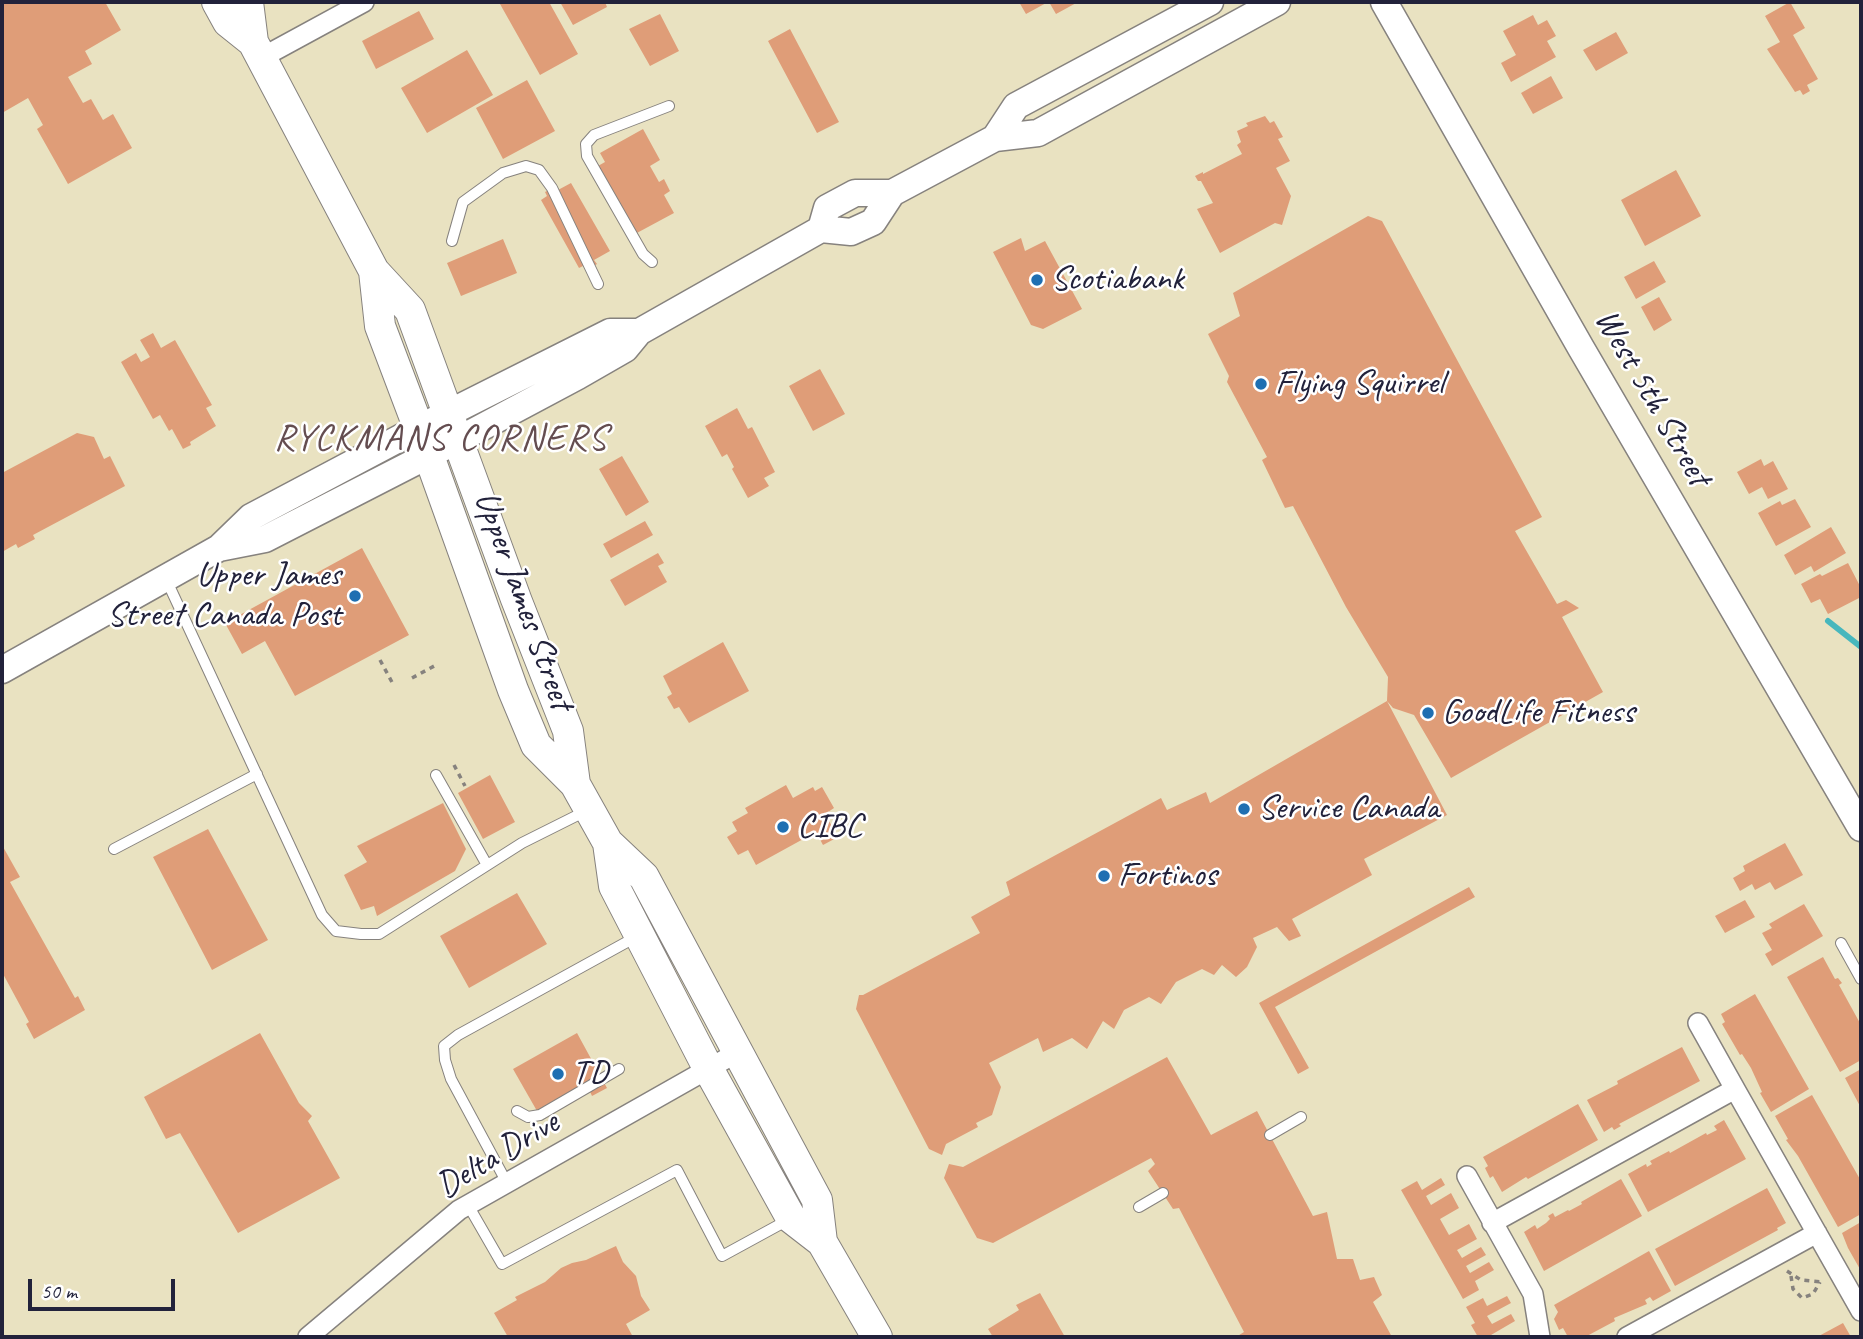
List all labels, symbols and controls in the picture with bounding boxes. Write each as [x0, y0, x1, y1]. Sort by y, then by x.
place label: Scotiabank [1051, 259, 1184, 301]
marker: Scotiabank [1029, 272, 1045, 288]
street label: West 5th Street [1585, 302, 1719, 494]
place label: Flying Squirrel [1275, 363, 1444, 405]
marker: Flying Squirrel [1253, 376, 1269, 392]
district label: RYCKMANS CORNERS [278, 417, 604, 461]
street label: Upper James Street [464, 486, 582, 716]
place label: Upper James Street Canada Post [107, 555, 341, 637]
marker: Upper James Street Canada Post [347, 588, 363, 604]
place label: GoodLife Fitness [1442, 692, 1634, 734]
marker: GoodLife Fitness [1420, 705, 1436, 721]
place label: Service Canada [1258, 788, 1439, 830]
marker: Service Canada [1236, 801, 1252, 817]
place label: CIBC [797, 806, 862, 848]
marker: CIBC [775, 819, 791, 835]
place label: Fortinos [1118, 855, 1216, 897]
marker: Fortinos [1096, 868, 1112, 884]
place label: TD [572, 1053, 608, 1095]
marker: TD [550, 1066, 566, 1082]
street label: Delta Drive [429, 1102, 567, 1208]
scale bar [32, 1266, 178, 1310]
text: 50 m [41, 1278, 77, 1304]

